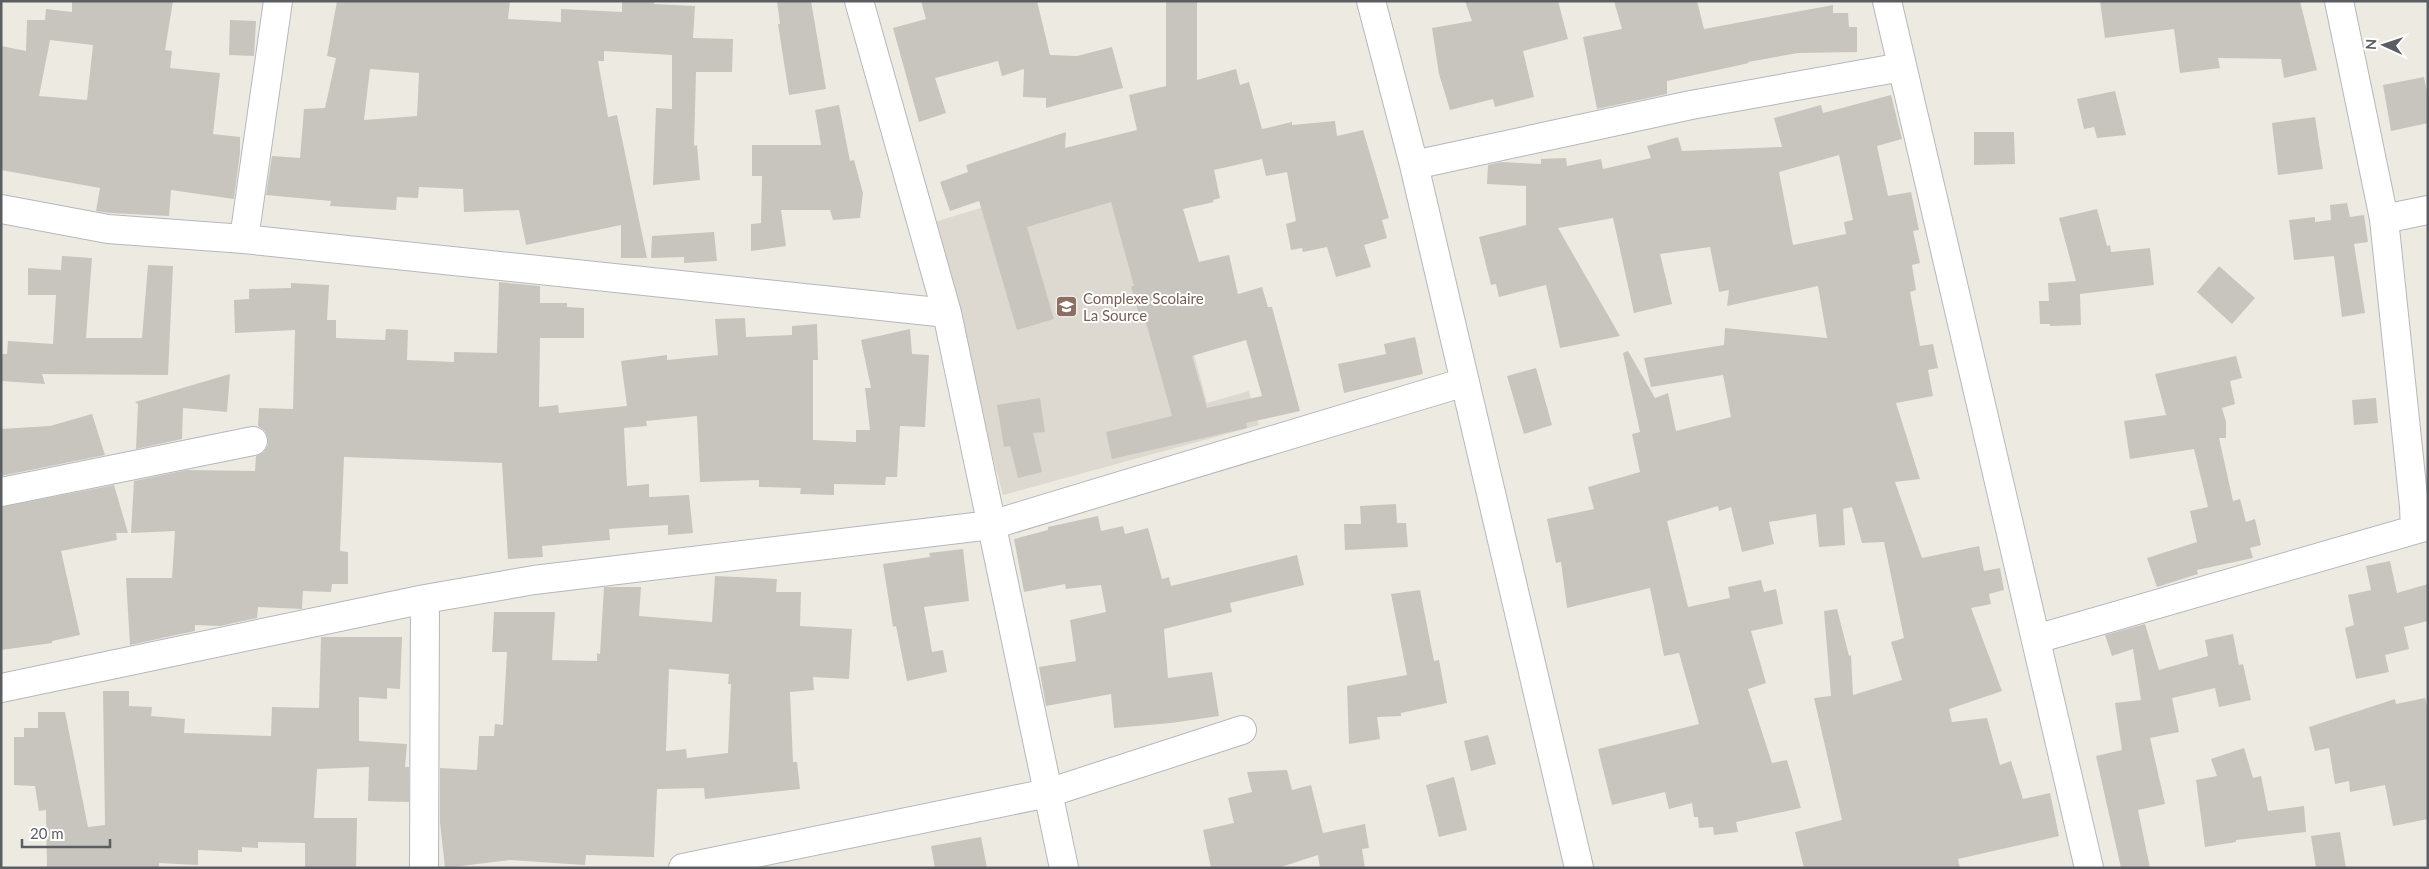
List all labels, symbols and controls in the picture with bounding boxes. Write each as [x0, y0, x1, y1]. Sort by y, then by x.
north arrow [2359, 20, 2409, 70]
text: N [2362, 38, 2379, 50]
place label: Complexe Scolaire La Source [1083, 289, 1204, 324]
school or university icon: Complexe Scolaire La Source [1055, 295, 1079, 319]
scale bar [22, 816, 110, 848]
text: 20 m [30, 824, 64, 842]

